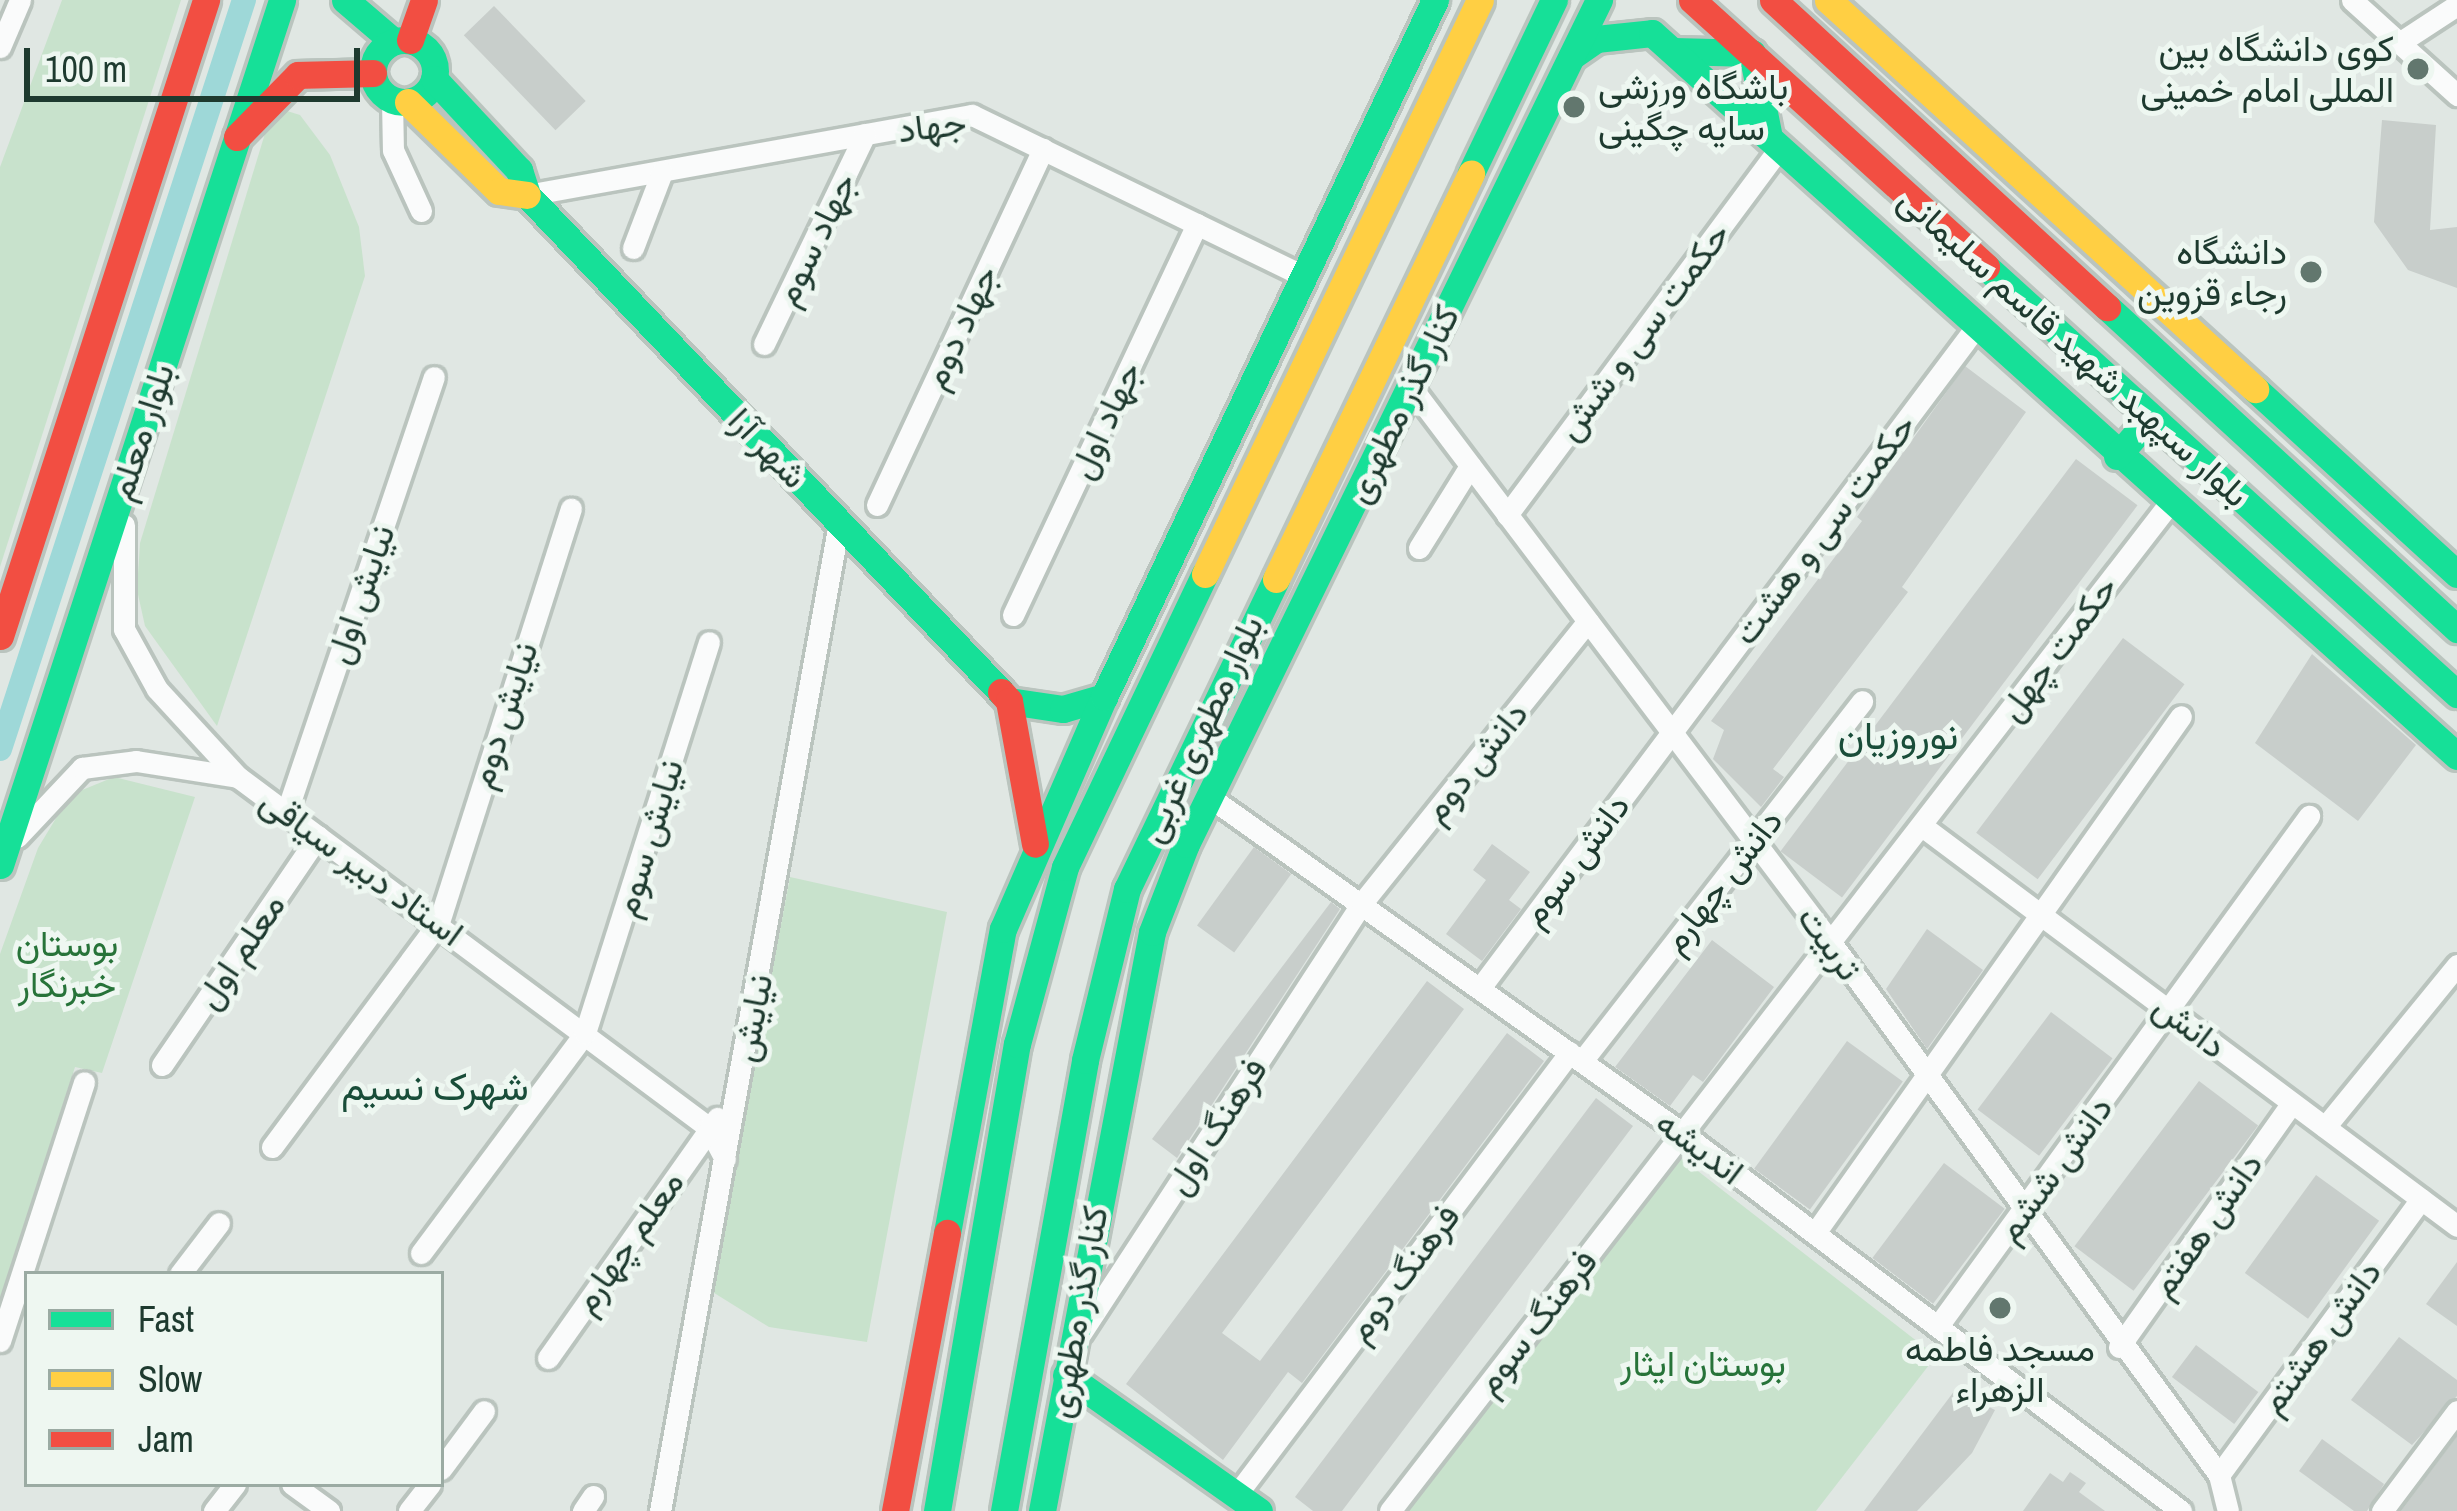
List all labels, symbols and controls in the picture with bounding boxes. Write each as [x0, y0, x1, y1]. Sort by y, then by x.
scale bar [30, 24, 366, 98]
place label: کوی دانشگاه بین المللی امام خمینی [2140, 26, 2394, 111]
text: 100 m [45, 45, 127, 93]
marker: کوی دانشگاه بین المللی امام خمینی [2405, 56, 2431, 82]
place label: باشگاه ورزشى سايه چگينى [1598, 64, 1788, 149]
marker: باشگاه ورزشى سايه چگينى [1561, 94, 1587, 120]
street label: جهاد [895, 100, 969, 152]
street label: جهاد سوم [764, 165, 866, 313]
street label: بلوار سپهبد شهید قاسم سلیمانی [1890, 178, 2258, 516]
street label: حکمت سی و شش [1547, 213, 1739, 449]
place label: دانشگاه رجاء قزوین [2137, 229, 2287, 314]
street label: جهاد دوم [913, 258, 1007, 396]
marker: دانشگاه رجاء قزوین [2298, 259, 2324, 285]
street label: کنار گذر مطهری [1336, 298, 1468, 510]
street label: جهاد اول [1059, 355, 1151, 485]
street label: بلوار معلم [99, 358, 183, 506]
street label: شهر آرا [719, 399, 817, 497]
street label: حکمت سی و هشت [1723, 405, 1925, 653]
street label: نیایش اول [316, 519, 404, 669]
street label: حکمت چهل [1989, 567, 2127, 729]
street label: بلوار مطهری غربی [1130, 609, 1272, 849]
street label: نیایش دوم [459, 636, 547, 794]
street label: دانش دوم [1413, 693, 1537, 831]
district label: نوروزیان [1838, 712, 1958, 758]
street label: نیایش سوم [604, 754, 692, 922]
street label: استاد دبیر سیاقی [252, 779, 472, 955]
street label: دانش سوم [1511, 785, 1639, 935]
street label: دانش چهارم [1652, 800, 1792, 962]
street label: معلم اول [186, 885, 294, 1017]
street label: تربیت [1789, 897, 1871, 989]
park label: بوستان خبرنگار [16, 921, 118, 1006]
street label: نيايش [722, 970, 782, 1066]
street label: دانش [2145, 985, 2235, 1067]
street label: فرهنگ اول [1156, 1050, 1276, 1202]
district label: شهرک نسیم [341, 1063, 529, 1109]
street label: دانش ششم [1987, 1087, 2121, 1251]
street label: اندیشه [1648, 1100, 1752, 1194]
street label: دانش هفتم [2140, 1144, 2272, 1306]
street label: معلم چهارم [563, 1162, 693, 1322]
street label: فرهنگ دوم [1337, 1196, 1469, 1350]
street label: کنار گذر مطهری [1037, 1203, 1117, 1421]
street label: فرهنگ سوم [1466, 1241, 1606, 1403]
street label: دانش هشتم [2250, 1252, 2390, 1422]
legend [24, 1271, 444, 1487]
text: Fast [138, 1295, 194, 1343]
marker: مسجد فاطمه الزهراء [1987, 1295, 2013, 1321]
place label: مسجد فاطمه الزهراء [1905, 1326, 2095, 1411]
park label: بوستان ایثار [1620, 1342, 1786, 1386]
text: Slow [138, 1355, 202, 1403]
text: Jam [138, 1415, 194, 1463]

